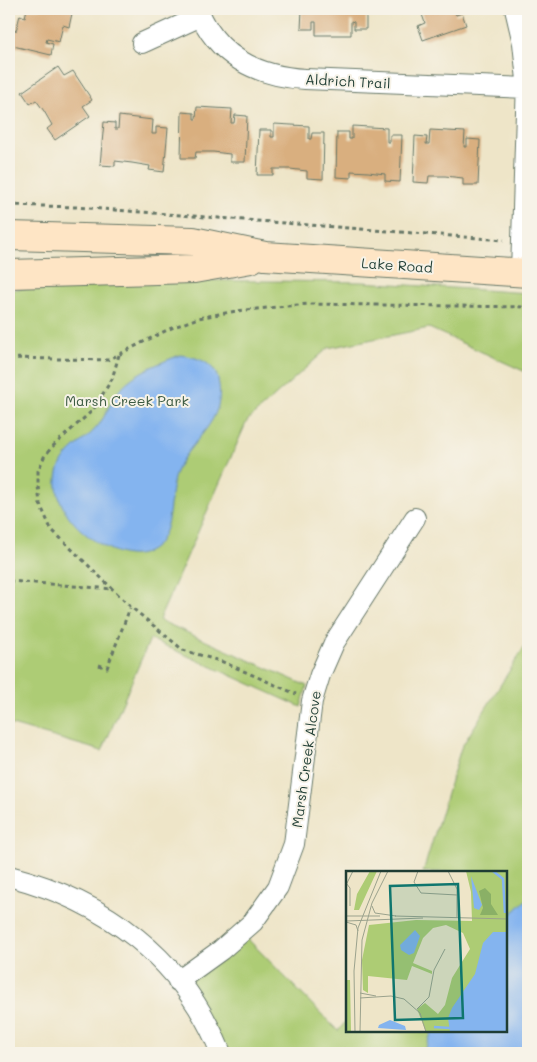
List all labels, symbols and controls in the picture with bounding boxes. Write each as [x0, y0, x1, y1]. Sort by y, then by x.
street label: Aldrich Trail [305, 69, 391, 93]
street label: Lake Road [361, 253, 433, 277]
park label: Marsh Creek Park [65, 391, 189, 410]
street label: Marsh Creek Alcove [287, 689, 325, 829]
inset map [346, 871, 507, 1032]

